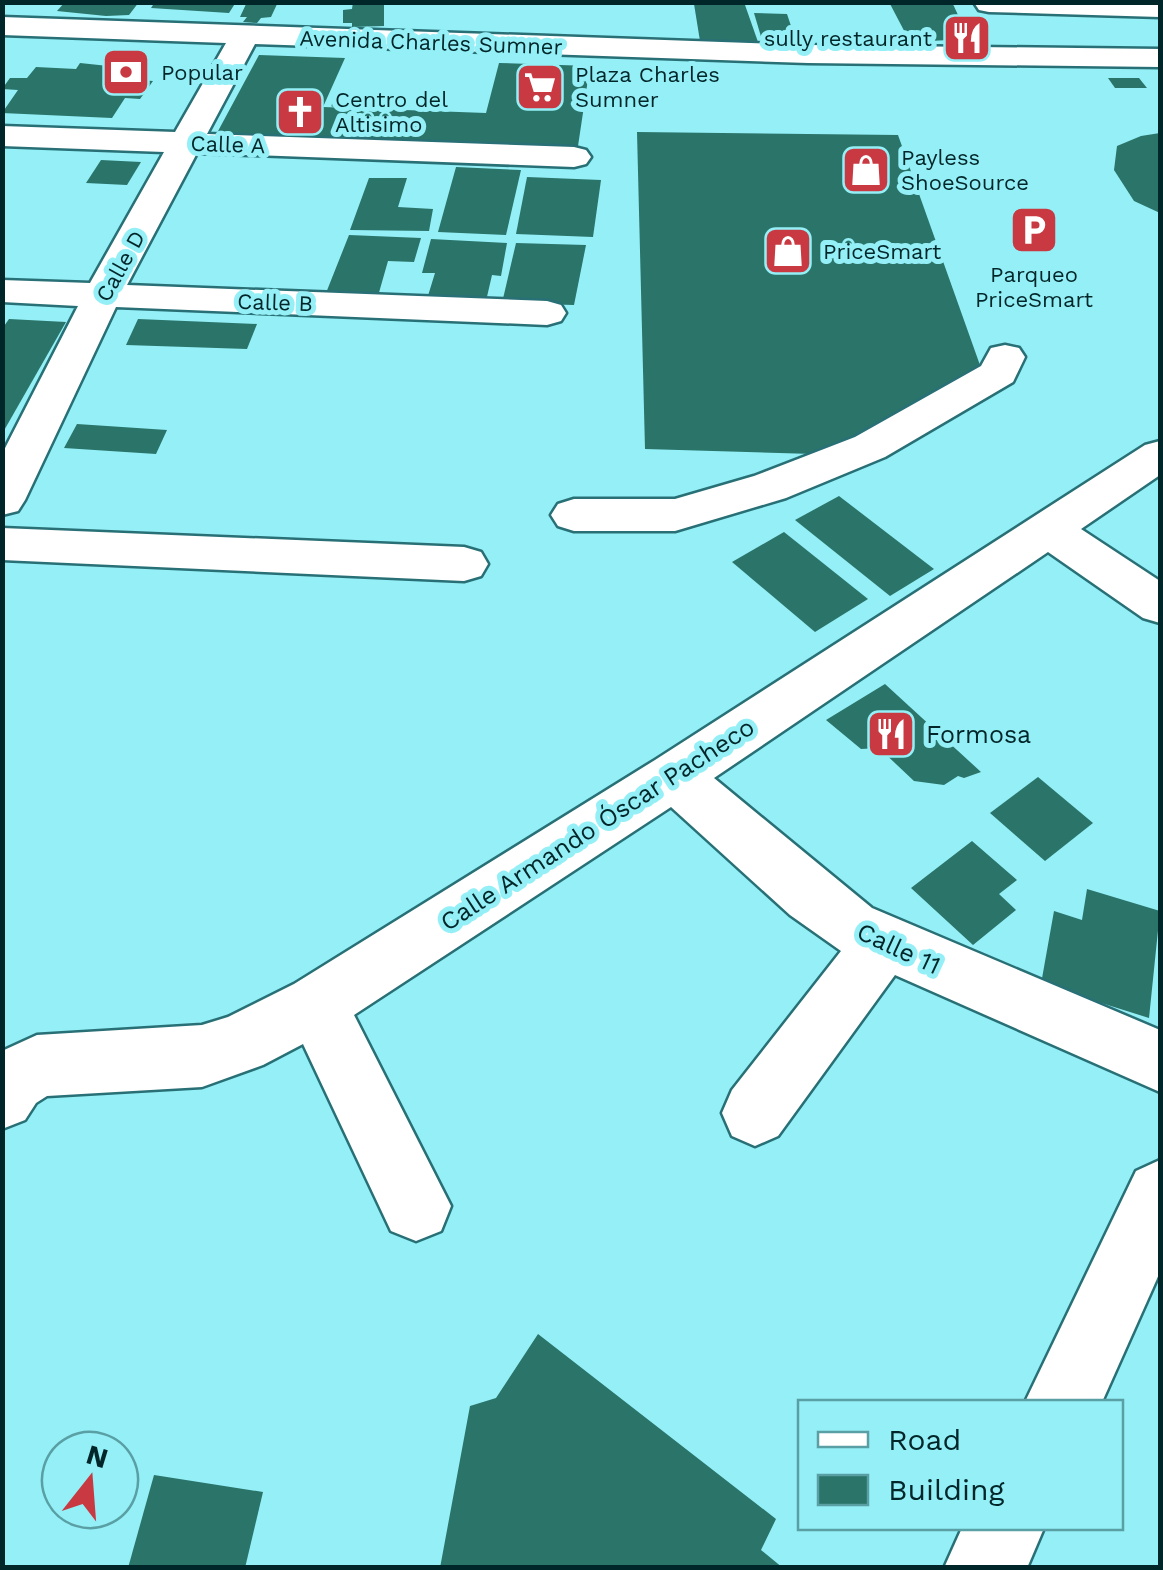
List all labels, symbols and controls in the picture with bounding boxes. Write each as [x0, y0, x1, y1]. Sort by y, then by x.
restaurant icon: sully restaurant [941, 12, 993, 64]
street label: Avenida Charles Sumner [299, 25, 563, 60]
place label: sully restaurant [764, 26, 932, 51]
bank icon: Popular [100, 46, 152, 98]
place label: Popular [161, 60, 243, 85]
supermarket icon: Plaza Charles Sumner [514, 61, 566, 113]
place label: Plaza Charles Sumner [575, 62, 720, 112]
church icon: Centro del Altisimo [274, 86, 326, 138]
place label: Centro del Altisimo [335, 87, 448, 137]
street label: Calle A [190, 131, 266, 158]
shop icon: Payless ShoeSource [840, 144, 892, 196]
place label: Payless ShoeSource [901, 145, 1029, 195]
parking icon: Parqueo PriceSmart [1008, 204, 1060, 256]
shop icon: PriceSmart [762, 225, 814, 277]
street label: Calle D [91, 226, 150, 306]
place label: PriceSmart [823, 239, 941, 264]
place label: Parqueo PriceSmart [975, 262, 1093, 312]
street label: Calle B [237, 289, 313, 316]
restaurant icon: Formosa [865, 708, 917, 760]
street label: Calle Armando Óscar Pacheco [434, 711, 760, 937]
place label: Formosa [926, 720, 1031, 749]
street label: Calle 11 [853, 917, 945, 980]
legend [798, 1400, 1123, 1530]
text: Road [888, 1422, 961, 1457]
north arrow [40, 1430, 140, 1530]
text: N [82, 1438, 112, 1475]
text: Building [888, 1472, 1005, 1507]

